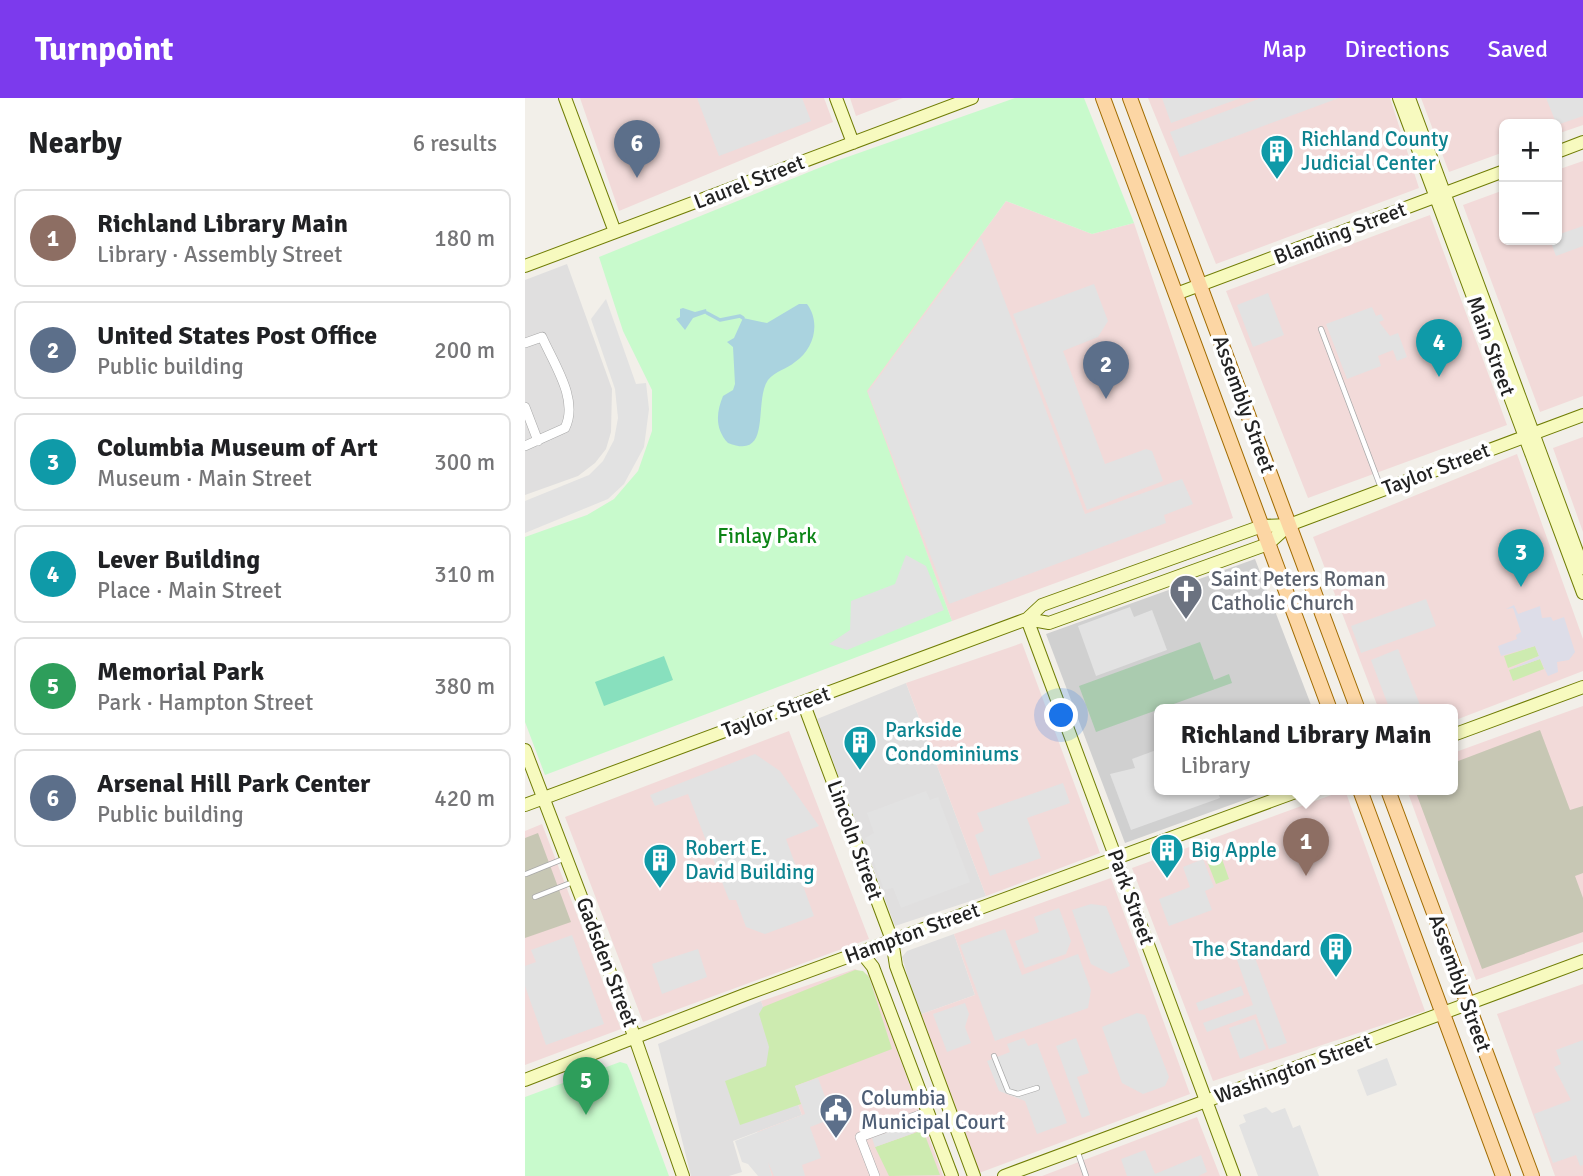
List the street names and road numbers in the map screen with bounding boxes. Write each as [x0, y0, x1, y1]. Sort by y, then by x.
street label: Laurel Street [690, 149, 808, 215]
street label: Blanding Street [1270, 196, 1410, 270]
street label: Main Street [1461, 293, 1521, 399]
street label: Assembly Street [1207, 332, 1281, 476]
street label: Taylor Street [1379, 437, 1493, 501]
street label: Taylor Street [718, 680, 834, 744]
street label: Lincoln Street [821, 777, 889, 903]
street label: Park Street [1102, 846, 1160, 948]
street label: Gadsden Street [570, 893, 644, 1031]
street label: Hampton Street [841, 897, 983, 969]
street label: Assembly Street [1423, 911, 1497, 1055]
street label: Washington Street [1211, 1028, 1375, 1110]

